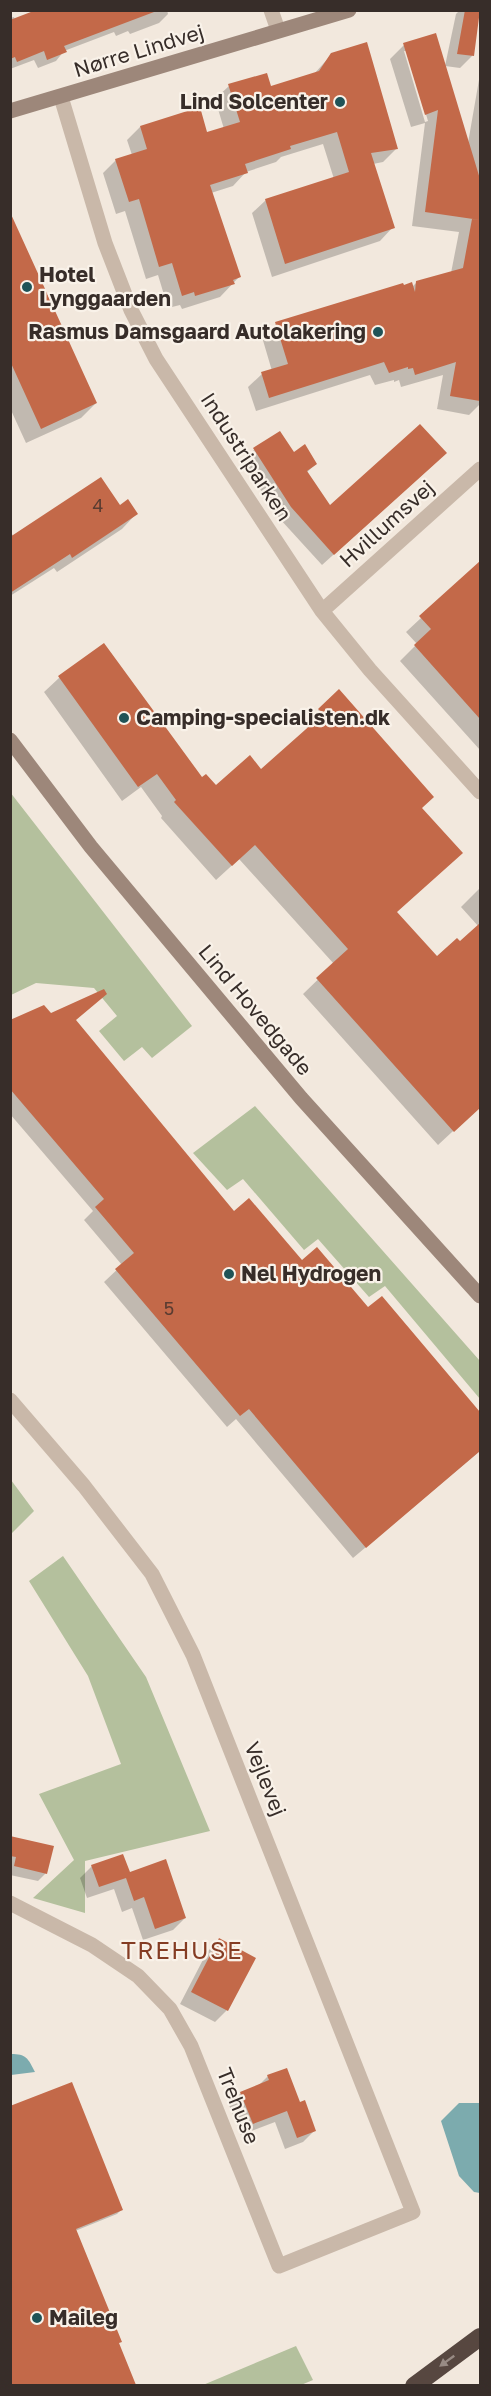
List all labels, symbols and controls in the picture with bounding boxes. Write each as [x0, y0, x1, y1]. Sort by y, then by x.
street label: Nørre Lindvej [70, 18, 207, 82]
place label: Lind Solcenter [180, 88, 328, 114]
marker: Lind Solcenter [333, 95, 347, 109]
place label: Hotel Lynggaarden [39, 261, 171, 311]
marker: Hotel Lynggaarden [20, 280, 34, 294]
place label: Rasmus Damsgaard Autolakering [28, 318, 366, 344]
marker: Rasmus Damsgaard Autolakering [371, 325, 385, 339]
street label: Industriparken [196, 387, 298, 526]
street label: Hvillumsvej [334, 474, 439, 573]
house number: 4 [93, 494, 104, 516]
place label: Camping-specialisten.dk [136, 704, 390, 730]
marker: Camping-specialisten.dk [117, 711, 131, 725]
street label: Lind Hovedgade [193, 939, 318, 1080]
place label: Nel Hydrogen [241, 1260, 381, 1286]
marker: Nel Hydrogen [222, 1267, 236, 1281]
house number: 5 [164, 1297, 174, 1319]
street label: Vejlevej [239, 1738, 293, 1820]
district label: TREHUSE [121, 1935, 243, 1964]
street label: Trehuse [212, 2064, 266, 2148]
place label: Maileg [49, 2304, 118, 2330]
marker: Maileg [30, 2311, 44, 2325]
one-way arrow [440, 2355, 456, 2367]

